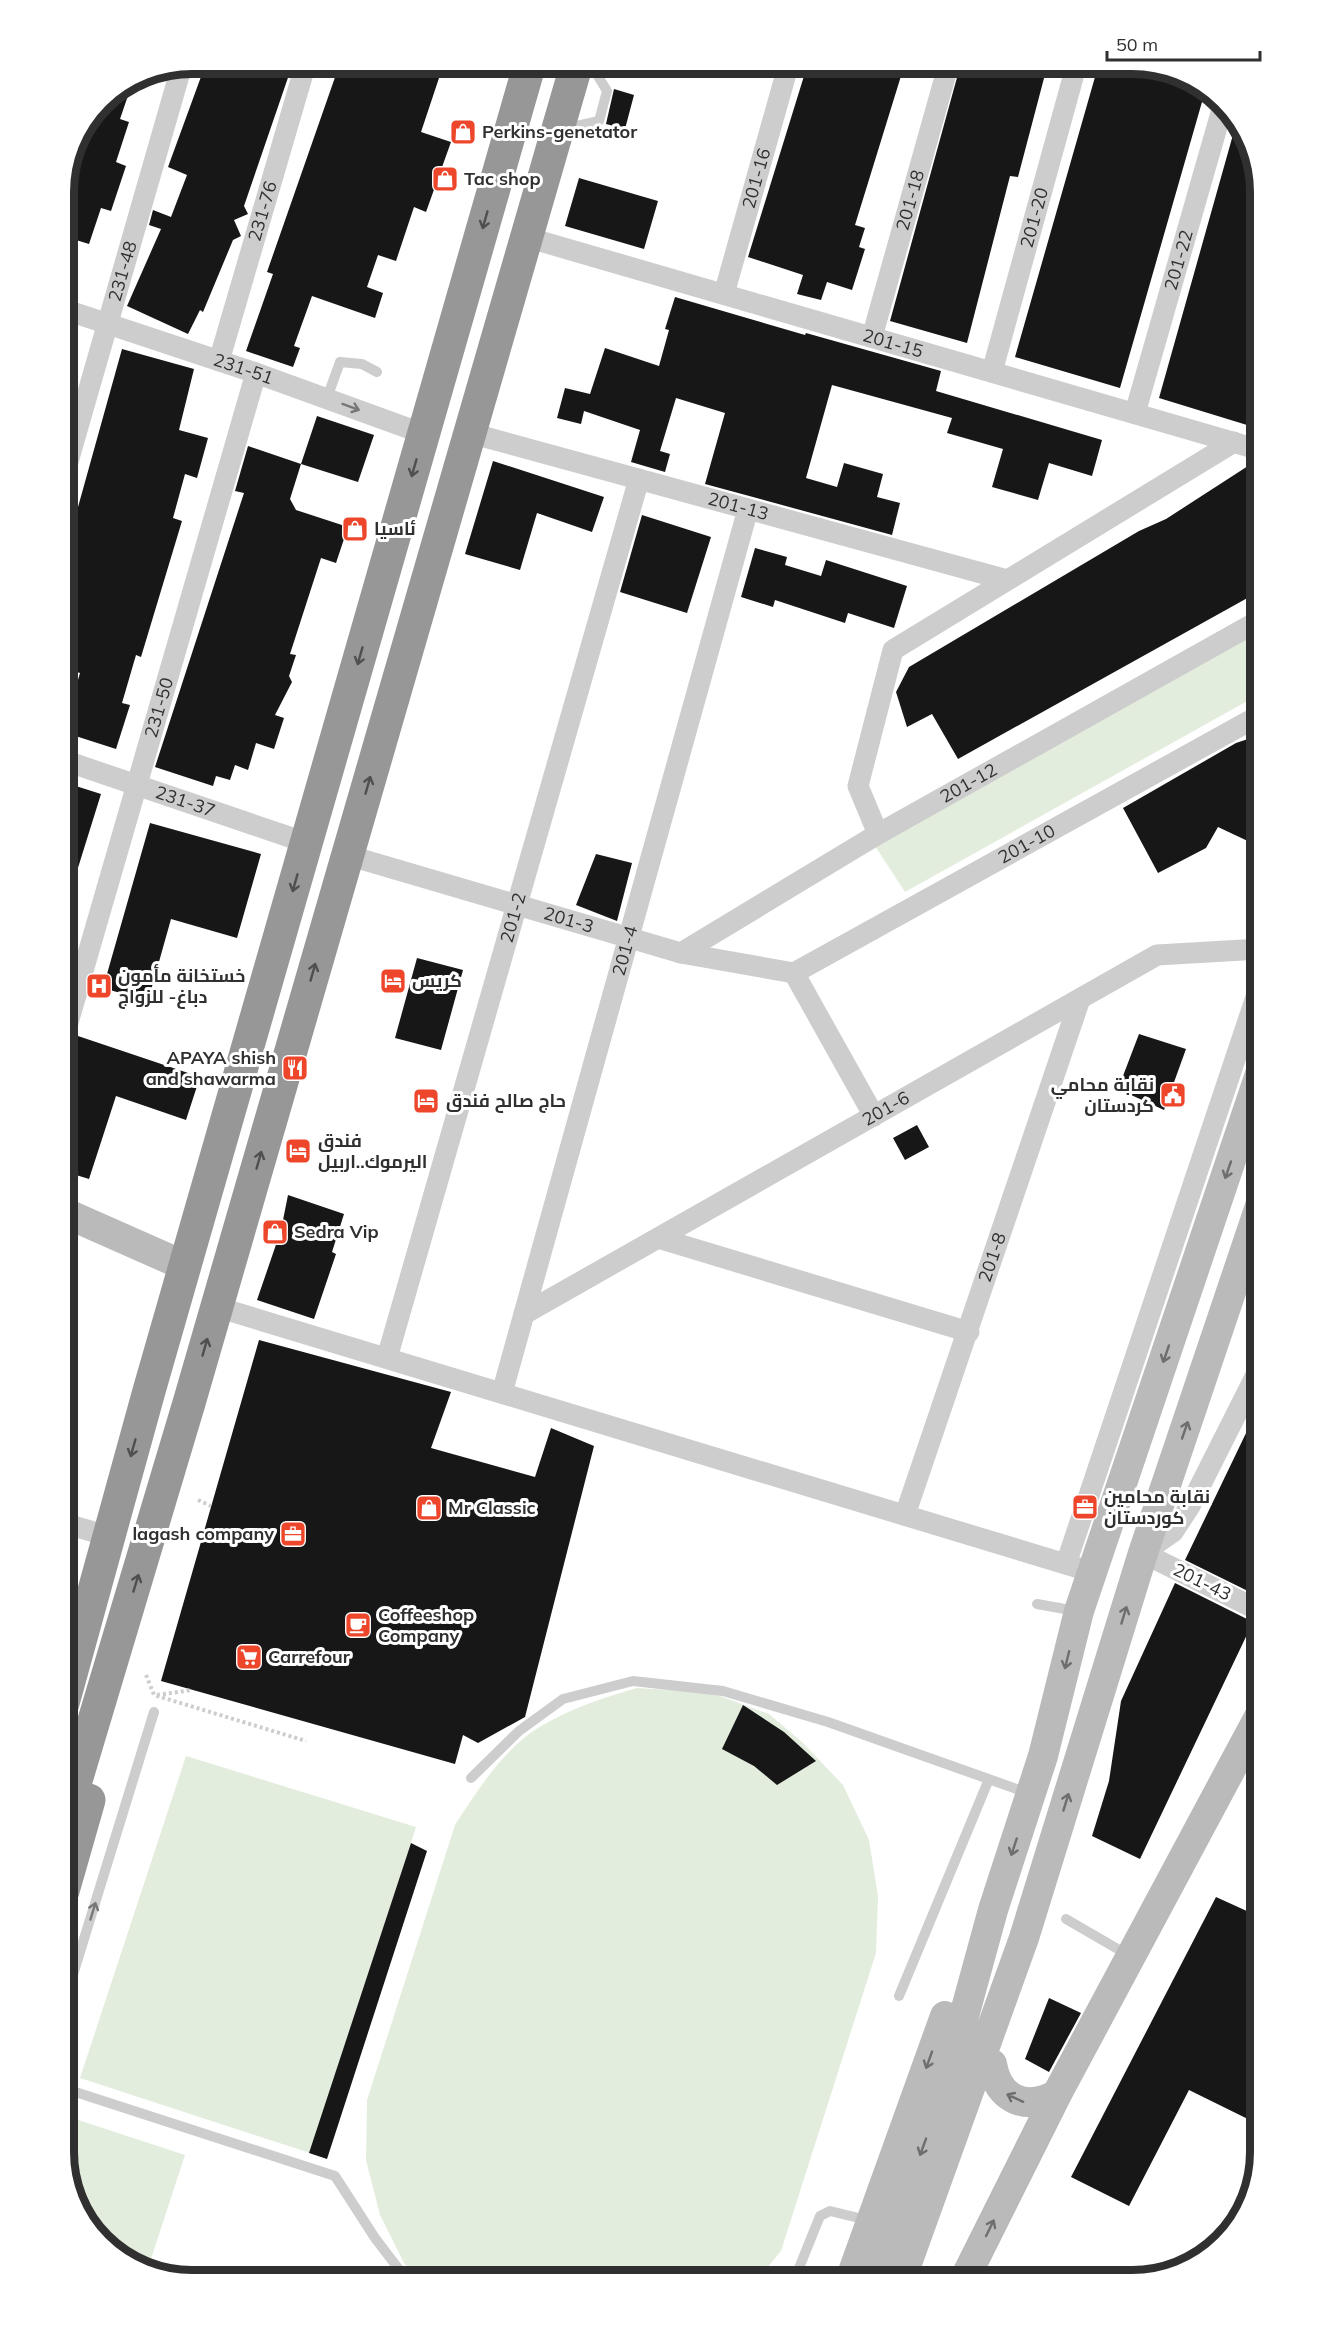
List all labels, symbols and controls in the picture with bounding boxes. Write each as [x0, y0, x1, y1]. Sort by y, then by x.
scale bar [1107, 24, 1260, 62]
text: 50 m [1116, 33, 1158, 56]
shop icon: Perkins-genetator [448, 117, 478, 147]
place label: Perkins-genetator [482, 120, 638, 143]
street label: 201-16 [737, 145, 775, 211]
shop icon: Tac shop [430, 164, 460, 194]
place label: Tac shop [464, 167, 541, 190]
street label: 201-18 [891, 167, 929, 233]
street label: 231-76 [243, 178, 282, 244]
street label: 201-20 [1015, 185, 1053, 250]
one-way arrow [479, 210, 490, 229]
street label: 201-22 [1159, 227, 1198, 293]
street label: 231-48 [103, 238, 142, 304]
street label: 201-15 [860, 323, 926, 363]
street label: 231-51 [211, 348, 277, 389]
one-way arrow [341, 402, 360, 413]
one-way arrow [408, 458, 419, 477]
street label: 201-13 [705, 487, 771, 525]
shop icon: ئاسیا [340, 514, 370, 544]
place label: ئاسیا [374, 517, 416, 540]
one-way arrow [354, 646, 365, 665]
street label: 231-50 [139, 675, 178, 740]
street label: 201-12 [936, 758, 1001, 808]
one-way arrow [362, 776, 374, 795]
street label: 231-37 [152, 780, 218, 822]
street label: 201-10 [994, 819, 1059, 869]
one-way arrow [289, 874, 300, 893]
street label: 201-2 [495, 890, 531, 945]
street label: 201-3 [541, 901, 596, 938]
street label: 201-4 [607, 923, 643, 978]
place label: خستخانة مأمون دباغ- للزواج [118, 963, 246, 1009]
one-way arrow [308, 963, 319, 982]
hotel icon: كريس [378, 966, 408, 996]
place label: كريس [412, 969, 462, 992]
hospital icon: خستخانة مأمون دباغ- للزواج [84, 971, 114, 1001]
place label: APAYA shish and shawarma [146, 1046, 276, 1090]
restaurant icon: APAYA shish and shawarma [280, 1053, 310, 1083]
place label: نقابة محامي كردستان [1051, 1073, 1154, 1117]
public building icon: نقابة محامي كردستان [1158, 1080, 1188, 1110]
hotel icon: حاج صالح فندق [411, 1086, 441, 1116]
street label: 201-6 [858, 1086, 913, 1131]
place label: حاج صالح فندق [446, 1089, 566, 1113]
place label: فندق اليرموك..اربيل [318, 1129, 427, 1173]
hotel icon: فندق اليرموك..اربيل [283, 1136, 313, 1166]
one-way arrow [254, 1151, 265, 1170]
one-way arrow [1222, 1160, 1233, 1179]
shop icon: Sedra Vip [260, 1217, 290, 1247]
place label: Sedra Vip [294, 1220, 379, 1243]
street label: 201-8 [973, 1229, 1011, 1285]
one-way arrow [200, 1338, 211, 1357]
one-way arrow [1159, 1345, 1170, 1363]
one-way arrow [1180, 1421, 1191, 1440]
one-way arrow [127, 1438, 138, 1457]
place label: نقابة محامين كوردستان [1104, 1485, 1210, 1529]
office icon: نقابة محامين كوردستان [1070, 1492, 1100, 1522]
shop icon: Mr Classic [414, 1493, 444, 1523]
place label: Mr Classic [448, 1496, 536, 1519]
office icon: lagash company [278, 1519, 308, 1549]
place label: lagash company [132, 1522, 274, 1545]
street label: 201-43 [1169, 1558, 1235, 1605]
one-way arrow [131, 1574, 142, 1593]
place label: Coffeeshop Company [378, 1603, 474, 1647]
one-way arrow [1119, 1606, 1130, 1625]
cafe icon: Coffeeshop Company [343, 1610, 373, 1640]
supermarket icon: Carrefour [234, 1642, 264, 1672]
place label: Carrefour [268, 1645, 351, 1668]
one-way arrow [1061, 1650, 1073, 1669]
one-way arrow [1062, 1793, 1073, 1812]
one-way arrow [1007, 1837, 1018, 1856]
one-way arrow [88, 1902, 99, 1921]
one-way arrow [923, 2050, 934, 2069]
one-way arrow [1007, 2091, 1025, 2103]
one-way arrow [917, 2137, 928, 2156]
one-way arrow [985, 2219, 997, 2237]

